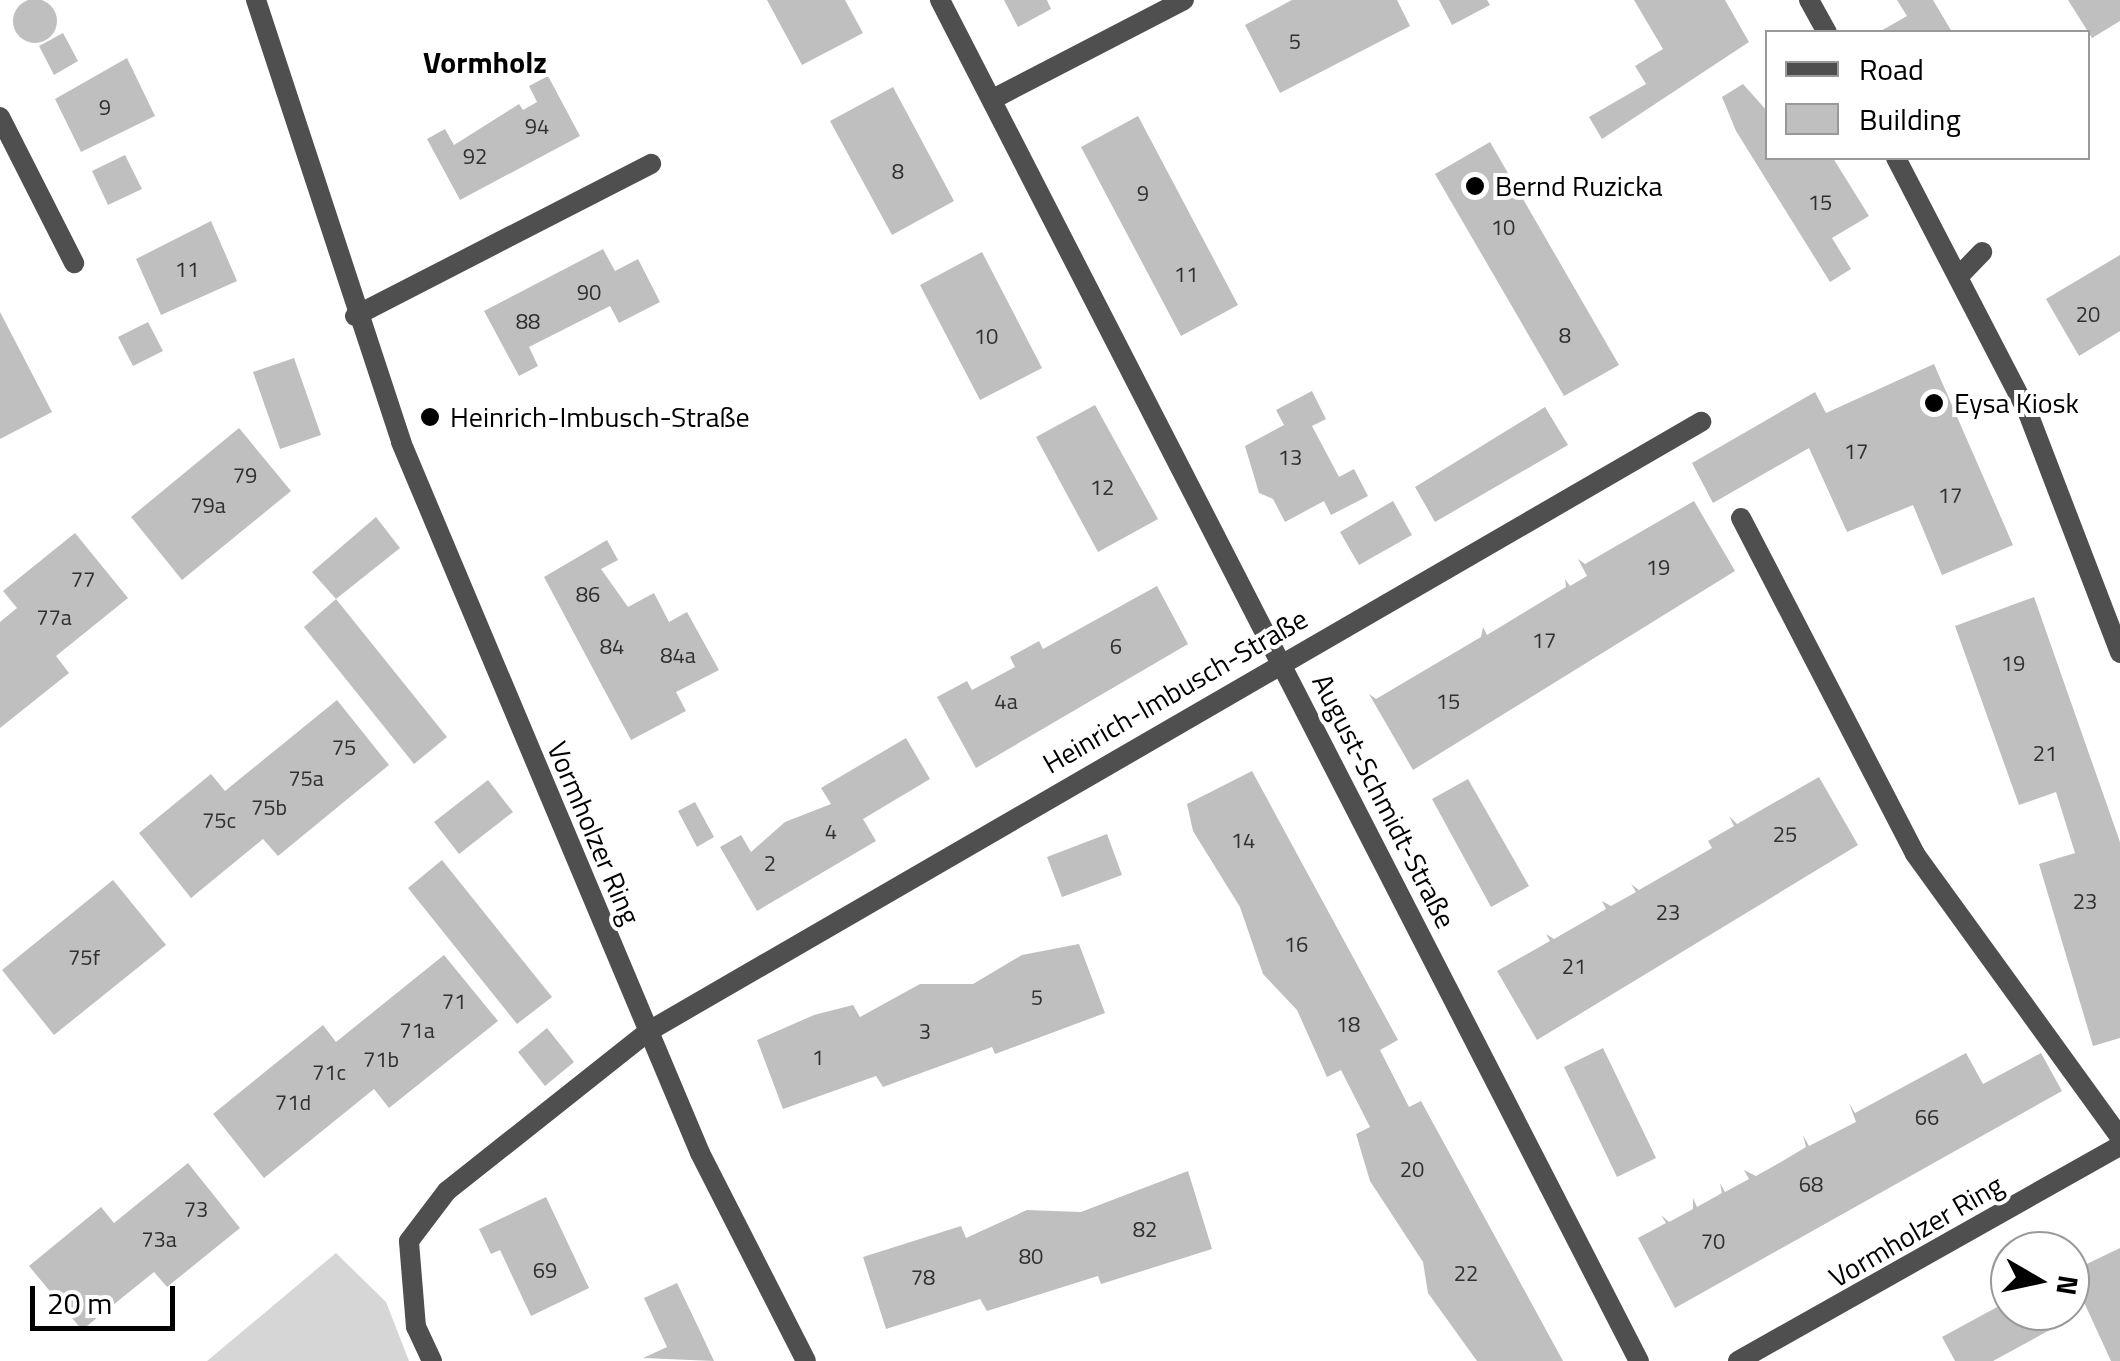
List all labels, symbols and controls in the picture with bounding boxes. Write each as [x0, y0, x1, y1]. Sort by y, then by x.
house number: 5 [1289, 29, 1301, 55]
legend [1765, 30, 2090, 160]
district label: Vormholz [423, 44, 547, 80]
text: Road [1859, 46, 1924, 92]
house number: 9 [99, 95, 111, 121]
text: Building [1859, 96, 1961, 142]
house number: 94 [525, 114, 549, 140]
house number: 92 [463, 144, 487, 170]
house number: 8 [892, 159, 904, 185]
place label: Bernd Ruzicka [1495, 169, 1663, 203]
marker: Bernd Ruzicka [1464, 175, 1486, 197]
house number: 9 [1137, 181, 1149, 207]
house number: 15 [1808, 190, 1832, 216]
house number: 10 [1491, 215, 1515, 241]
house number: 11 [175, 257, 199, 283]
house number: 11 [1174, 262, 1198, 288]
house number: 90 [577, 280, 601, 306]
house number: 20 [2076, 302, 2100, 328]
house number: 88 [516, 309, 540, 335]
house number: 8 [1559, 323, 1571, 349]
house number: 10 [974, 324, 998, 350]
place label: Eysa Kiosk [1954, 386, 2079, 420]
marker: Eysa Kiosk [1923, 392, 1945, 414]
place label: Heinrich-Imbusch-Straße [450, 400, 750, 434]
marker: Heinrich-Imbusch-Straße [419, 406, 441, 428]
house number: 17 [1844, 439, 1868, 465]
house number: 13 [1278, 445, 1302, 471]
house number: 79 [233, 463, 257, 489]
house number: 12 [1090, 475, 1114, 501]
house number: 17 [1938, 483, 1962, 509]
house number: 79a [190, 493, 226, 519]
house number: 19 [1646, 555, 1670, 581]
house number: 77 [71, 567, 95, 593]
house number: 86 [576, 582, 600, 608]
street label: Heinrich-Imbusch-Straße [1037, 602, 1313, 780]
house number: 77a [36, 605, 72, 631]
house number: 17 [1532, 628, 1556, 654]
house number: 84 [600, 634, 624, 660]
house number: 6 [1110, 634, 1122, 660]
house number: 84a [660, 643, 696, 669]
house number: 19 [2001, 651, 2025, 677]
street label: August-Schmidt-Straße [1305, 668, 1463, 934]
house number: 4a [994, 689, 1018, 715]
house number: 15 [1436, 689, 1460, 715]
house number: 75 [332, 735, 356, 761]
street label: Vormholzer Ring [540, 737, 648, 929]
house number: 21 [2033, 741, 2057, 767]
house number: 75a [288, 766, 324, 792]
house number: 75b [251, 795, 287, 821]
house number: 75c [202, 808, 236, 834]
house number: 4 [825, 819, 837, 845]
house number: 25 [1773, 822, 1797, 848]
house number: 14 [1231, 828, 1255, 854]
house number: 2 [764, 851, 776, 877]
house number: 23 [2073, 889, 2097, 915]
house number: 23 [1656, 900, 1680, 926]
house number: 16 [1284, 932, 1308, 958]
house number: 75f [68, 945, 100, 971]
house number: 21 [1562, 954, 1586, 980]
house number: 5 [1031, 985, 1043, 1011]
house number: 71 [442, 989, 466, 1015]
house number: 18 [1336, 1012, 1360, 1038]
house number: 71a [399, 1018, 435, 1044]
house number: 3 [919, 1019, 931, 1045]
house number: 1 [812, 1045, 824, 1071]
house number: 71b [363, 1047, 399, 1073]
house number: 71c [312, 1060, 346, 1086]
house number: 71d [275, 1090, 311, 1116]
house number: 66 [1915, 1105, 1939, 1131]
house number: 20 [1400, 1157, 1424, 1183]
street label: Vormholzer Ring [1823, 1168, 2009, 1294]
house number: 68 [1799, 1172, 1823, 1198]
house number: 73 [184, 1197, 208, 1223]
house number: 82 [1133, 1217, 1157, 1243]
house number: 73a [141, 1227, 177, 1253]
house number: 70 [1701, 1229, 1725, 1255]
north arrow [1990, 1231, 2090, 1331]
house number: 80 [1019, 1244, 1043, 1270]
house number: 69 [533, 1258, 557, 1284]
house number: 22 [1454, 1261, 1478, 1287]
house number: 78 [911, 1265, 935, 1291]
scale bar [35, 1266, 180, 1328]
text: N [2045, 1273, 2091, 1298]
text: 20 m [47, 1280, 112, 1326]

